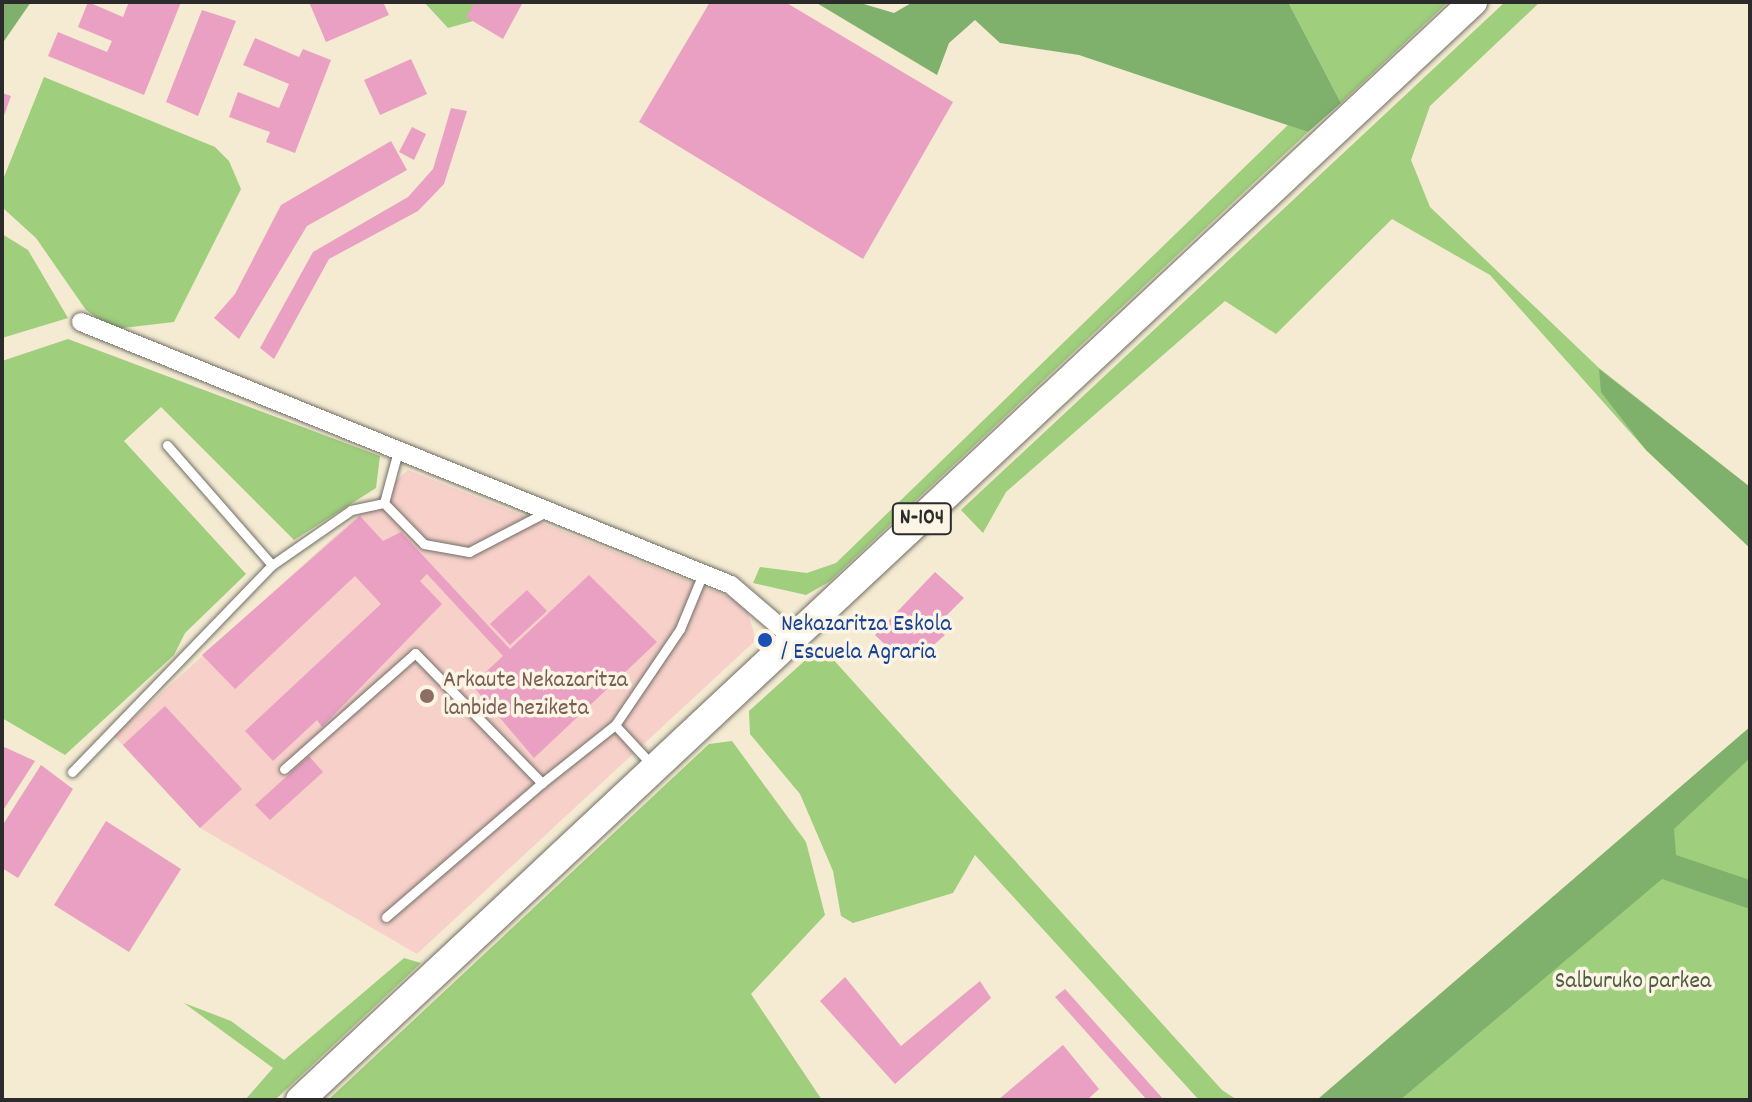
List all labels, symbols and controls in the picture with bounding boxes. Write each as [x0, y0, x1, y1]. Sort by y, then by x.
road number: N-104 [890, 501, 954, 537]
place label: Nekazaritza Eskola / Escuela Agraria [781, 612, 951, 668]
marker: Nekazaritza Eskola / Escuela Agraria [756, 631, 774, 649]
place label: Arkaute Nekazaritza lanbide heziketa [443, 668, 628, 724]
marker: Arkaute Nekazaritza lanbide heziketa [418, 687, 436, 705]
park label: Salburuko parkea [1555, 969, 1711, 997]

